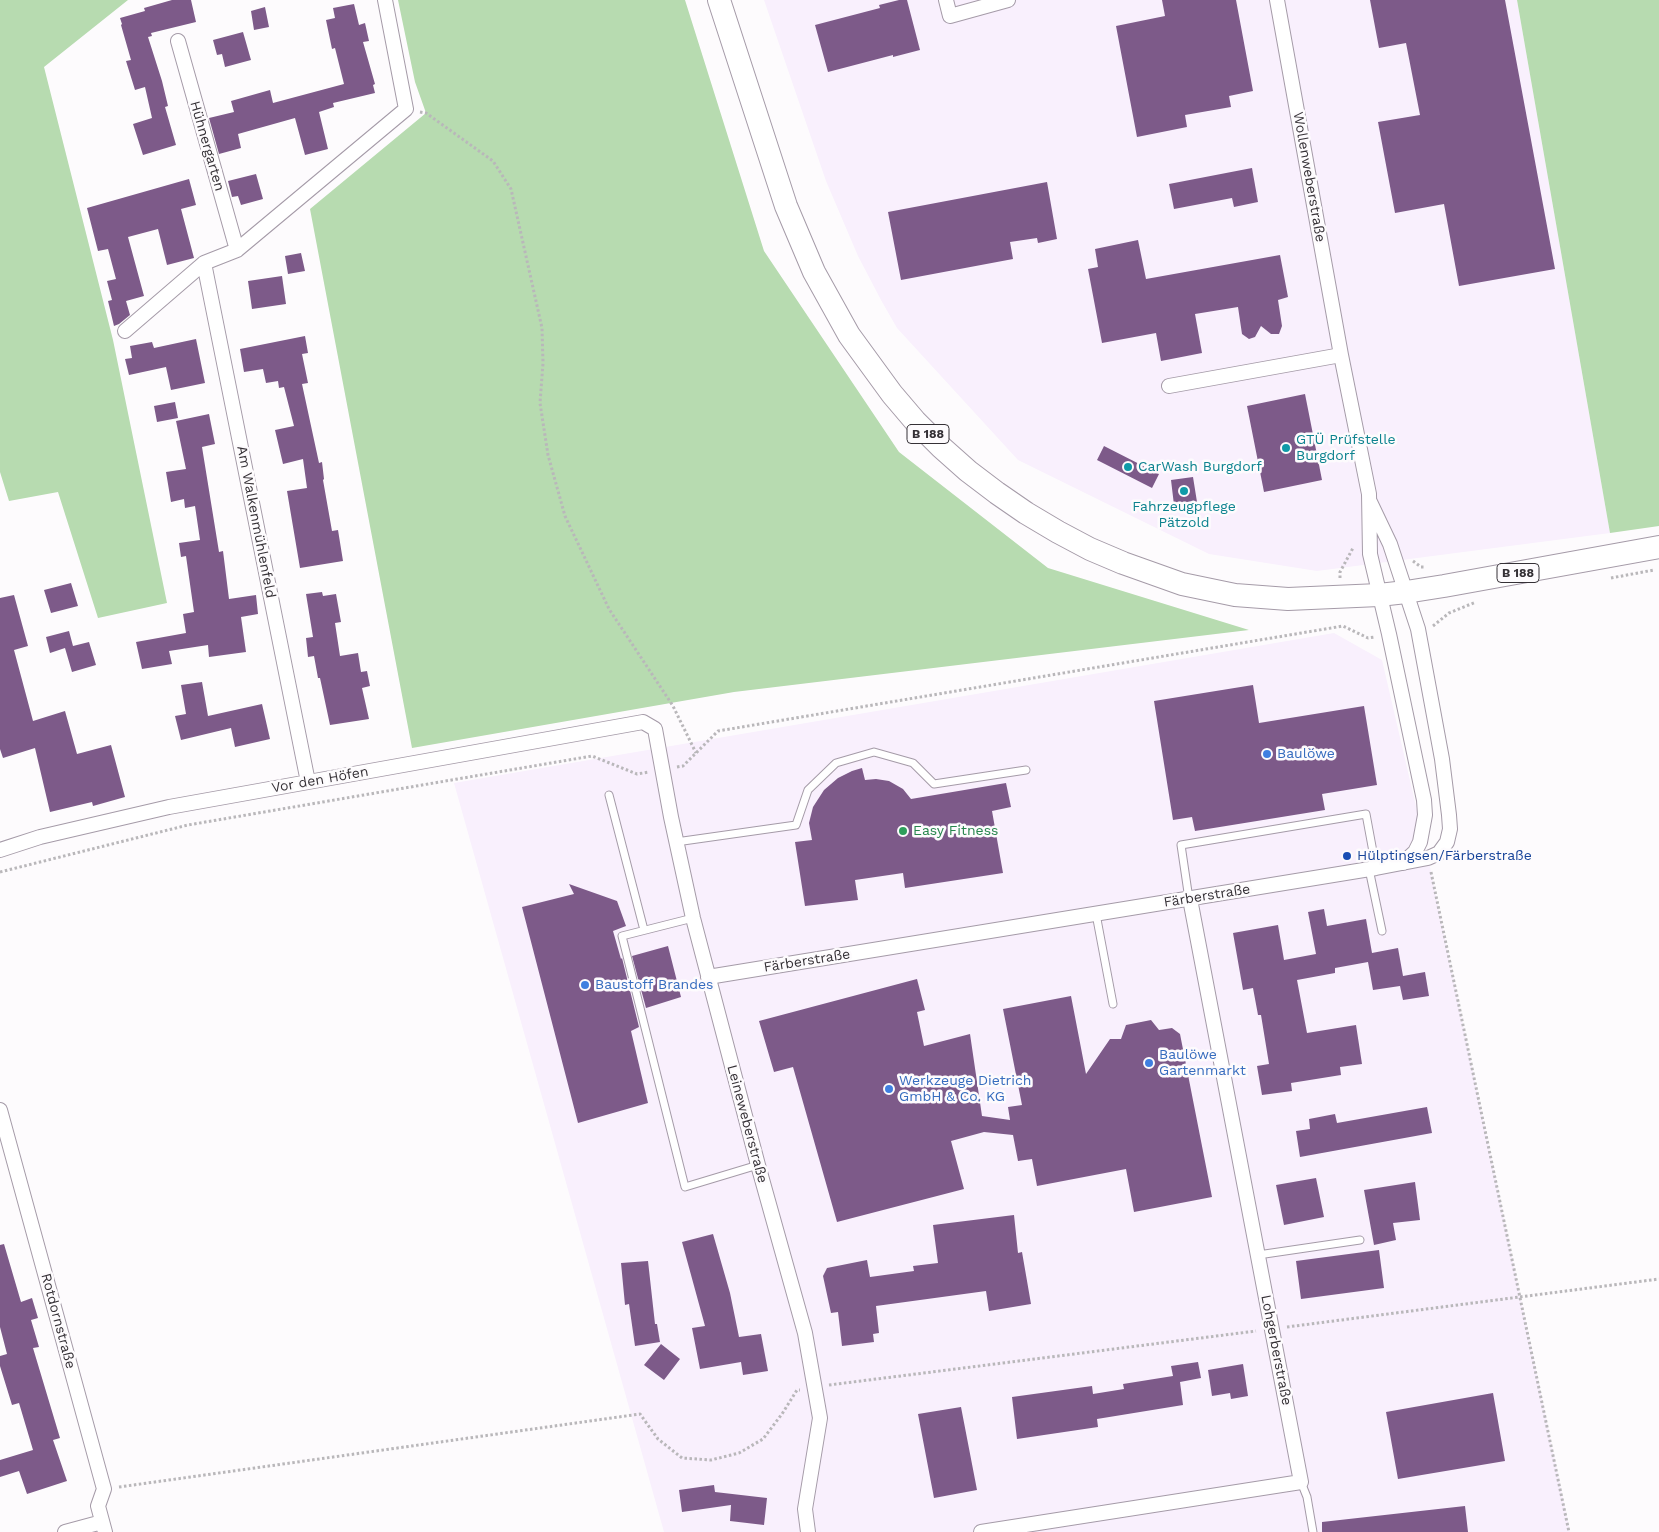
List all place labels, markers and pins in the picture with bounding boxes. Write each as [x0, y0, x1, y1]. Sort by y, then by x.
place label: GTÜ Prüfstelle Burgdorf [1296, 432, 1396, 464]
marker: GTÜ Prüfstelle Burgdorf [1280, 442, 1292, 454]
place label: CarWash Burgdorf [1138, 459, 1262, 475]
marker: CarWash Burgdorf [1122, 461, 1134, 473]
marker: Fahrzeugpflege Pätzold [1178, 485, 1190, 497]
place label: Fahrzeugpflege Pätzold [1132, 499, 1236, 532]
place label: Baulöwe [1277, 746, 1335, 762]
marker: Baulöwe [1261, 748, 1273, 760]
place label: Easy Fitness [913, 823, 998, 839]
marker: Easy Fitness [897, 825, 909, 837]
place label: Hülptingsen/Färberstraße [1357, 848, 1532, 864]
marker: Hülptingsen/Färberstraße [1341, 850, 1353, 862]
place label: Baustoff Brandes [595, 977, 713, 993]
marker: Baustoff Brandes [579, 979, 591, 991]
place label: Baulöwe Gartenmarkt [1159, 1047, 1246, 1080]
marker: Baulöwe Gartenmarkt [1143, 1057, 1155, 1069]
place label: Werkzeuge Dietrich GmbH & Co. KG [899, 1073, 1032, 1106]
marker: Werkzeuge Dietrich GmbH & Co. KG [883, 1083, 895, 1095]

